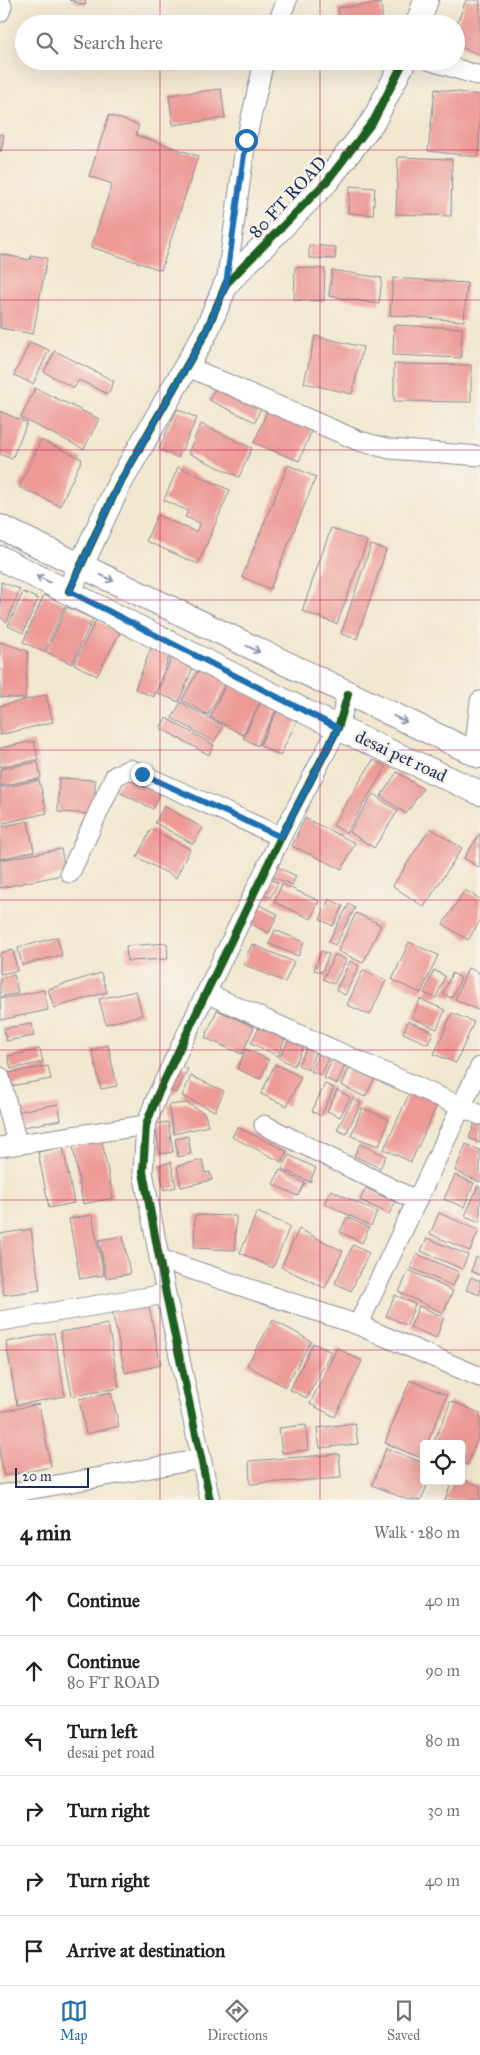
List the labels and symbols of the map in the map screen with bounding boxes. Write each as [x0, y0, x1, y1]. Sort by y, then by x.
route start [235, 129, 258, 152]
street label: 80 FT ROAD [244, 151, 332, 243]
one-way arrow [36, 574, 51, 584]
one-way arrow [99, 574, 114, 583]
one-way arrow [246, 644, 261, 654]
one-way arrow [392, 714, 407, 724]
street label: desai pet road [352, 725, 450, 787]
route end [131, 763, 154, 786]
scale bar [15, 1465, 89, 1488]

